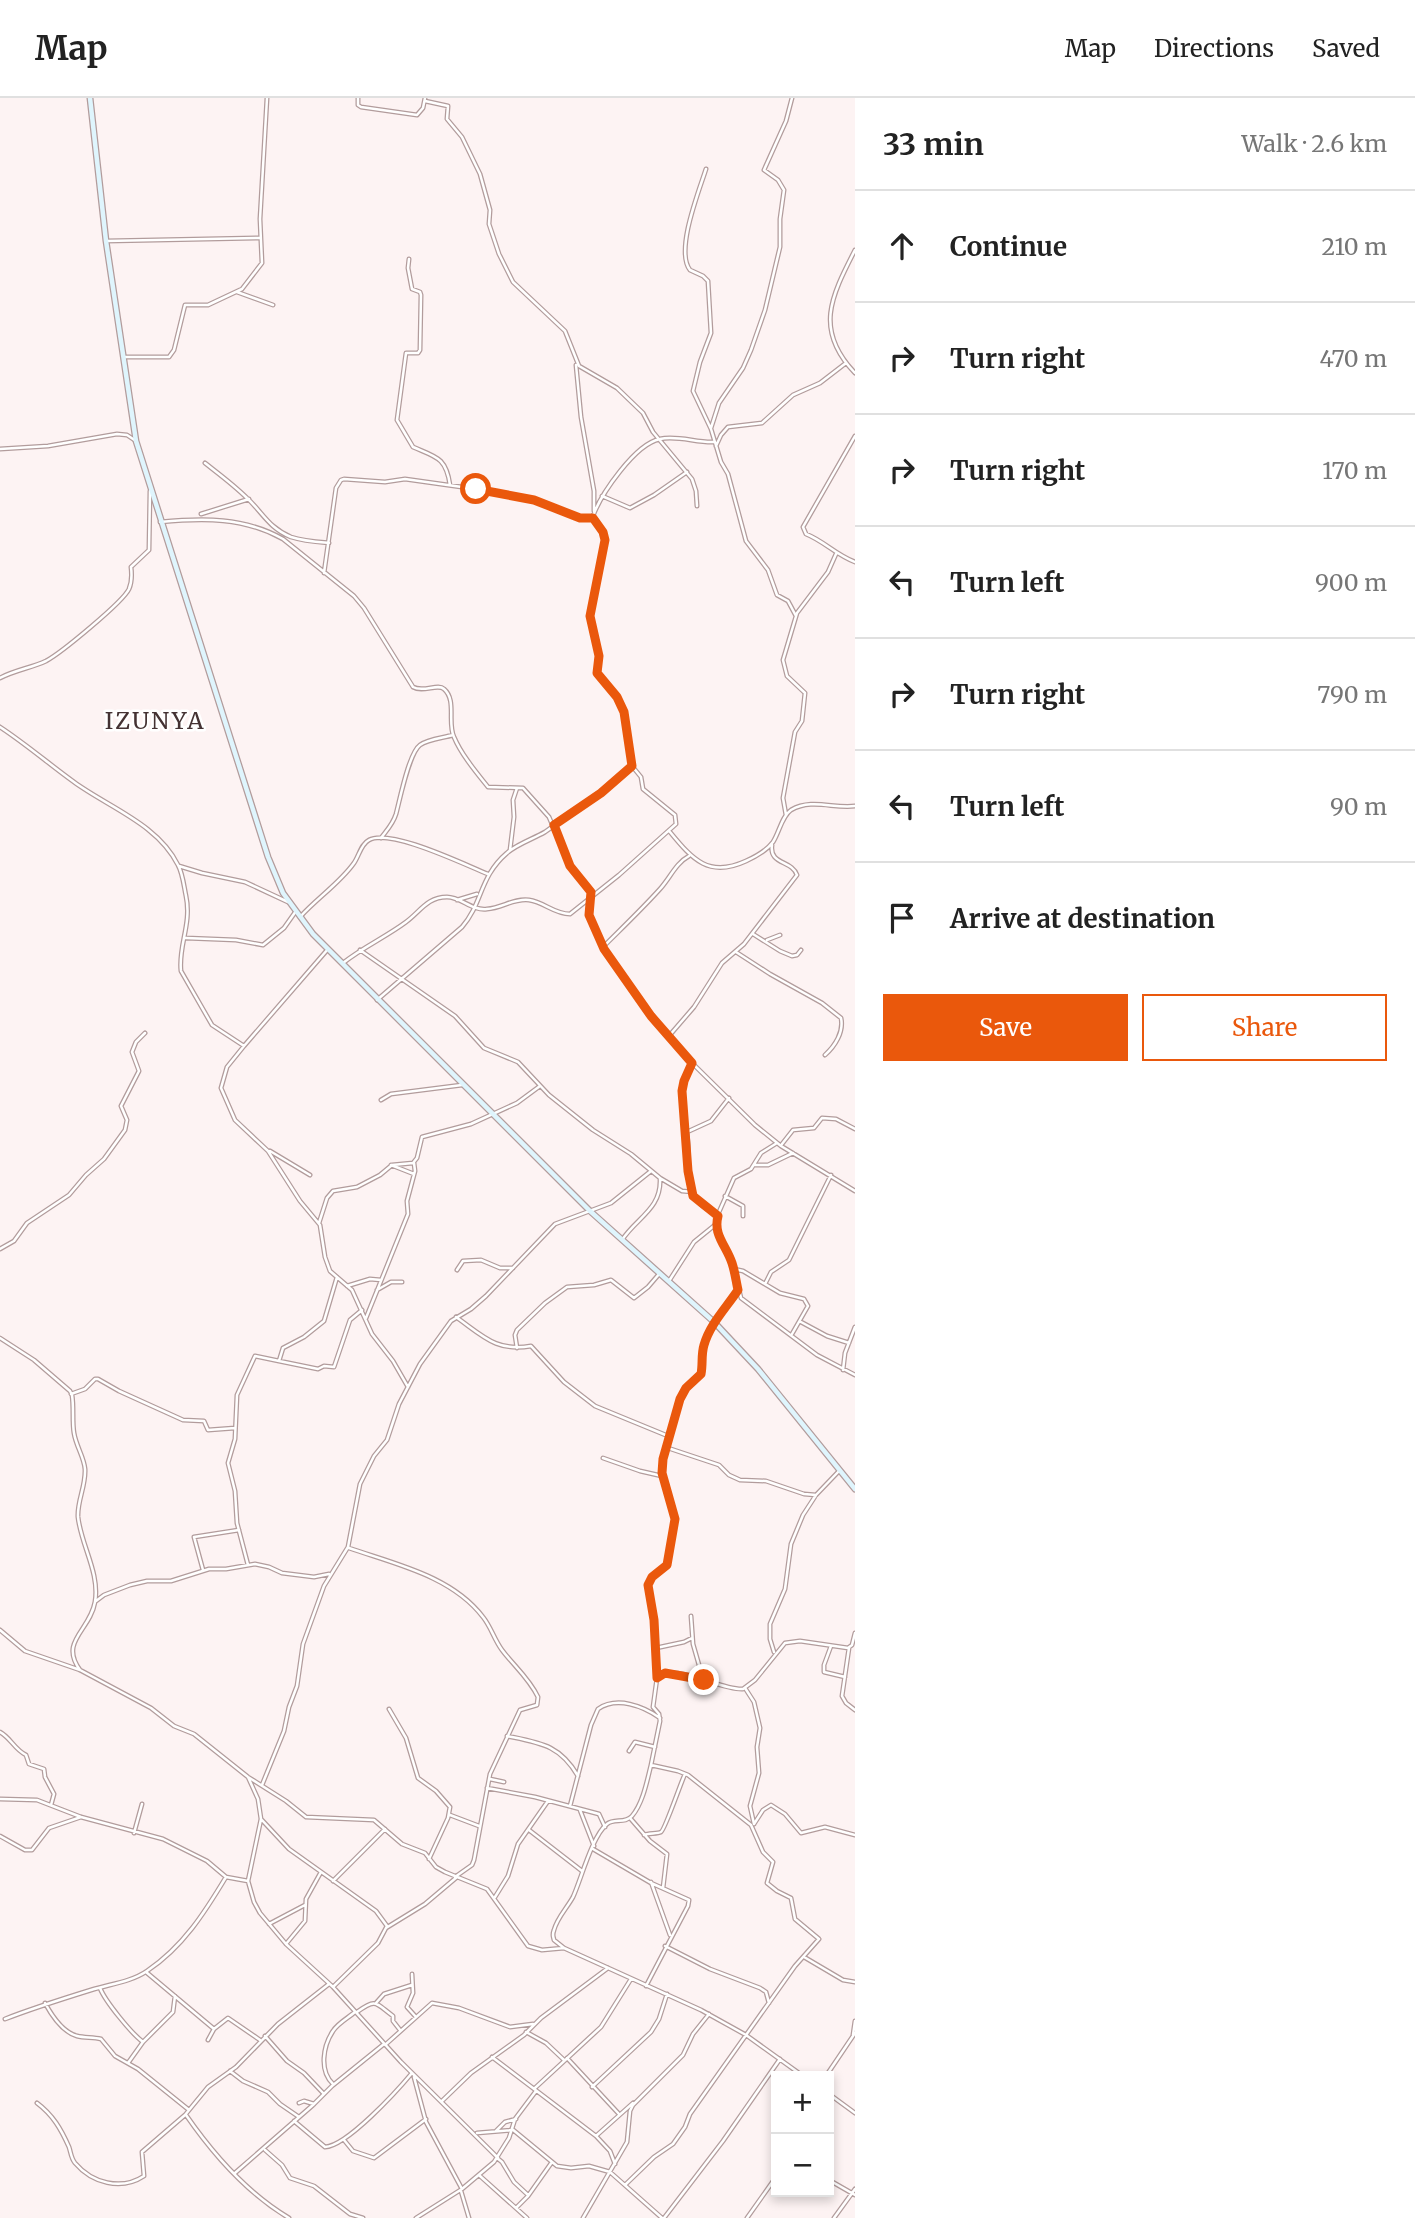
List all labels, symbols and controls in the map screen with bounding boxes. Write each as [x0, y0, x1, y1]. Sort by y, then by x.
text: Map [35, 28, 108, 69]
text: Map [1065, 33, 1116, 64]
text: Directions [1154, 33, 1274, 64]
text: Saved [1312, 33, 1380, 64]
text: 33 min [883, 125, 984, 163]
text: Walk · 2.6 km [1242, 129, 1387, 158]
icon: ahead [883, 227, 921, 265]
text: Continue [950, 230, 1067, 263]
text: 210 m [1322, 232, 1387, 261]
icon: right [883, 339, 921, 377]
text: Turn right [950, 342, 1085, 375]
text: 470 m [1320, 344, 1387, 373]
icon: right [883, 451, 921, 489]
text: Turn right [950, 454, 1085, 487]
text: 170 m [1322, 456, 1387, 485]
route start [460, 473, 491, 504]
icon: left [883, 563, 921, 601]
text: Turn left [950, 566, 1064, 599]
text: 900 m [1315, 568, 1387, 597]
icon: right [883, 675, 921, 713]
text: Turn right [950, 678, 1085, 711]
text: 790 m [1317, 680, 1387, 709]
district label: IZUNYA [105, 706, 205, 735]
icon: left [883, 787, 921, 825]
text: Turn left [950, 790, 1064, 823]
text: 90 m [1330, 792, 1387, 821]
icon: arrive [883, 899, 921, 937]
text: Arrive at destination [950, 902, 1215, 935]
button: Save [883, 994, 1128, 1061]
button: Share [1142, 994, 1387, 1061]
route end [688, 1664, 719, 1695]
map controls [771, 2071, 834, 2197]
button: + [771, 2071, 834, 2134]
button: − [771, 2134, 834, 2197]

